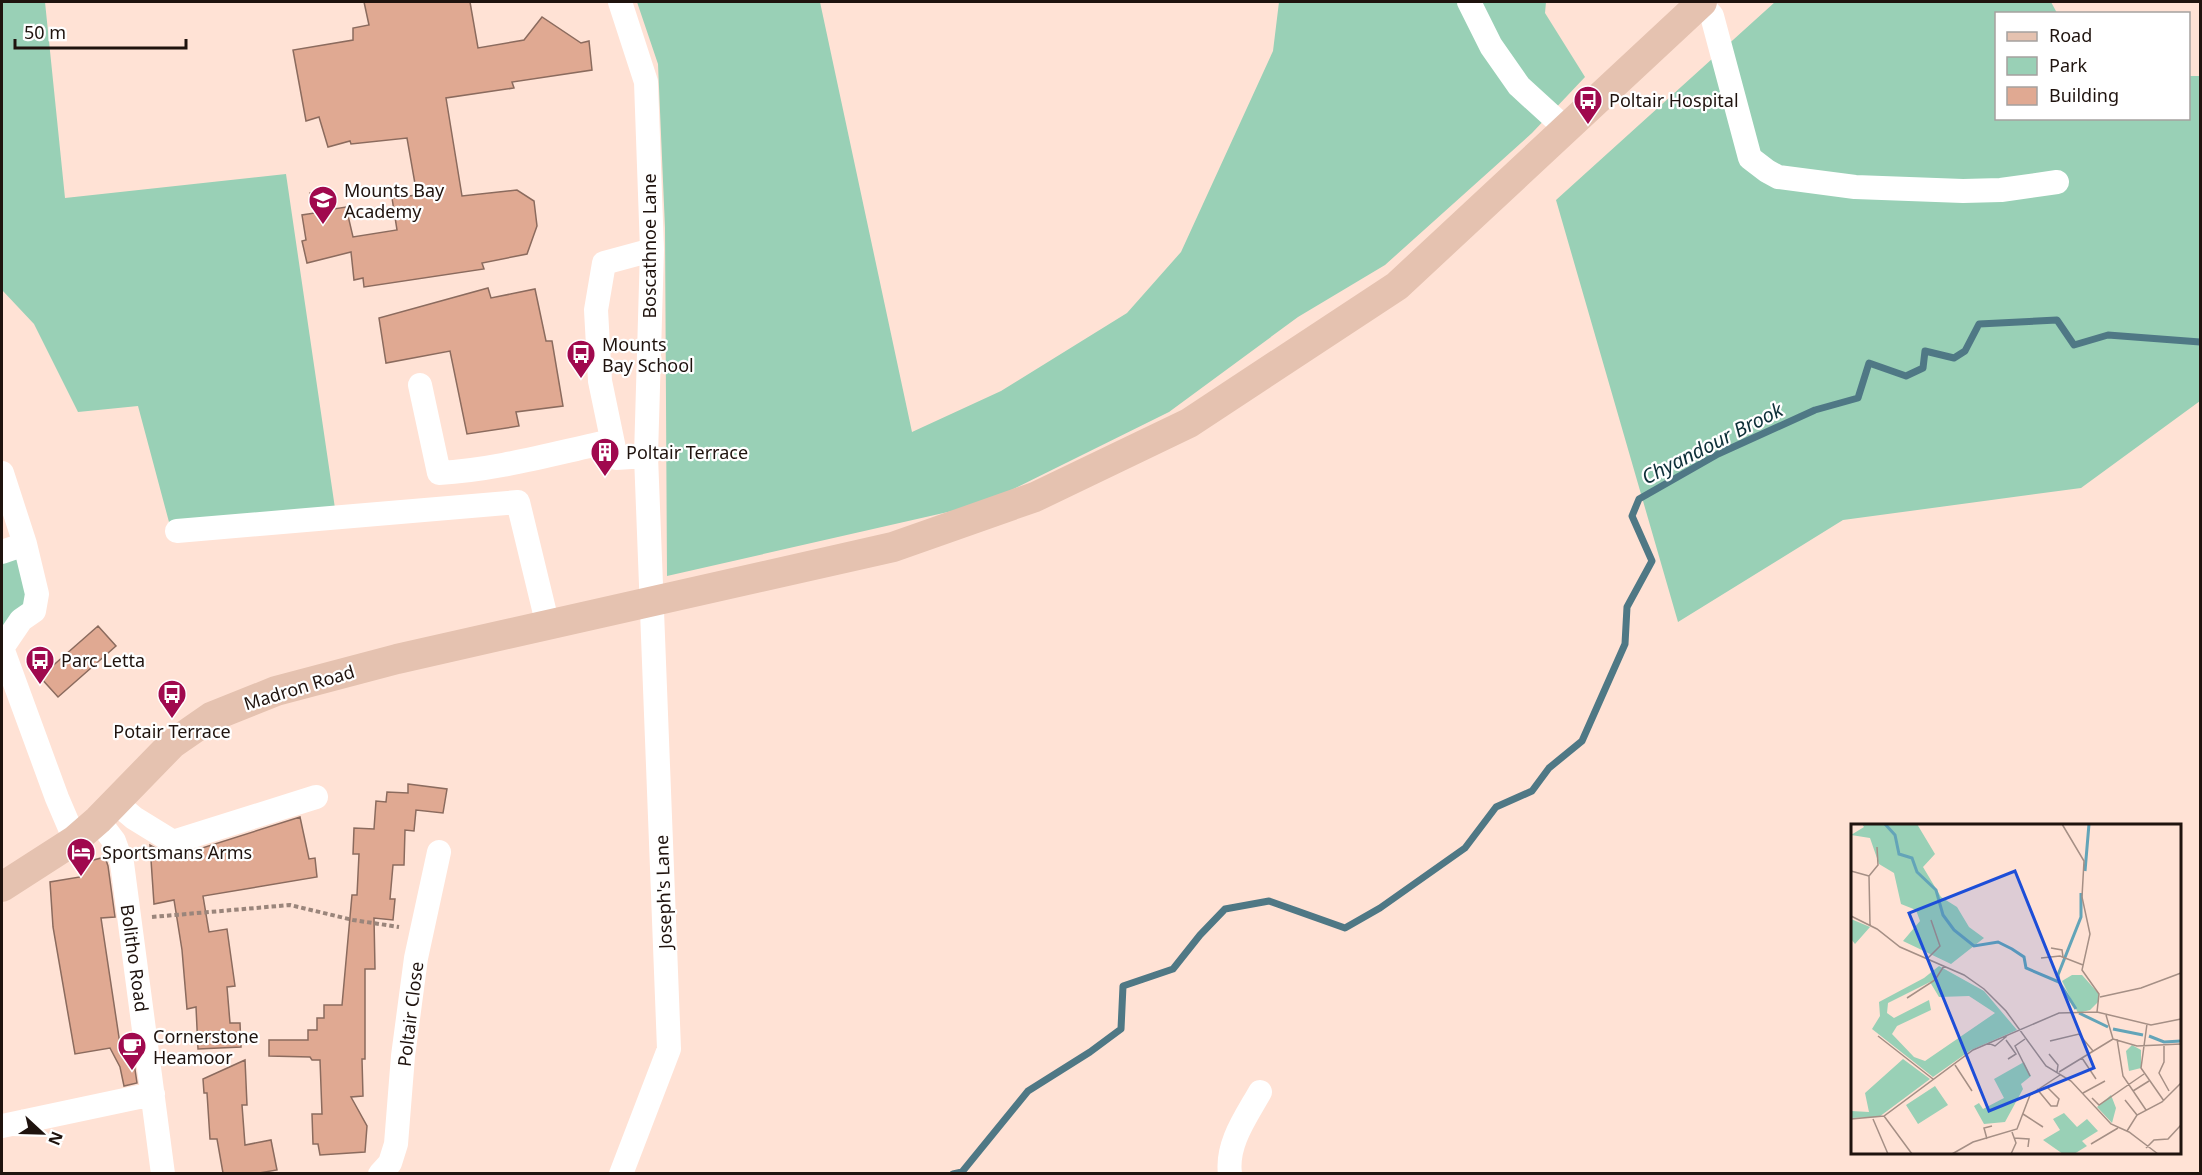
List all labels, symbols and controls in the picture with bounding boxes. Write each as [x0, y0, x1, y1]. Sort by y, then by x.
scale bar [15, 12, 186, 50]
legend [1995, 12, 2190, 120]
text: 50 m [24, 20, 66, 44]
text: Road [2049, 23, 2092, 47]
text: Park [2049, 53, 2087, 77]
text: Building [2049, 83, 2119, 107]
bus stop icon: Poltair Hospital [1572, 84, 1604, 126]
place label: Poltair Hospital [1609, 88, 1739, 112]
street label: Boscathnoe Lane [637, 173, 661, 319]
place label: Mounts Bay Academy [344, 178, 445, 223]
school or university icon: Mounts Bay Academy [307, 184, 339, 226]
place label: Mounts Bay School [602, 332, 694, 377]
bus stop icon: Mounts Bay School [565, 338, 597, 380]
water label: Chyandour Brook [1637, 395, 1788, 490]
building icon: Poltair Terrace [589, 436, 621, 478]
place label: Poltair Terrace [626, 440, 748, 464]
bus stop icon: Parc Letta [24, 644, 56, 686]
place label: Parc Letta [61, 648, 145, 672]
street label: Madron Road [241, 659, 357, 715]
bus stop icon: Potair Terrace [156, 678, 188, 720]
place label: Potair Terrace [113, 719, 231, 743]
inset map [1851, 824, 2181, 1154]
street label: Joseph's Lane [649, 835, 677, 951]
hotel icon: Sportsmans Arms [65, 836, 97, 878]
place label: Sportsmans Arms [102, 840, 252, 864]
street label: Bolitho Road [116, 903, 154, 1013]
street label: Poltair Close [392, 960, 428, 1068]
place label: Cornerstone Heamoor [153, 1024, 259, 1069]
cafe icon: Cornerstone Heamoor [116, 1030, 148, 1072]
north arrow [12, 1103, 72, 1163]
text: N [43, 1128, 69, 1149]

